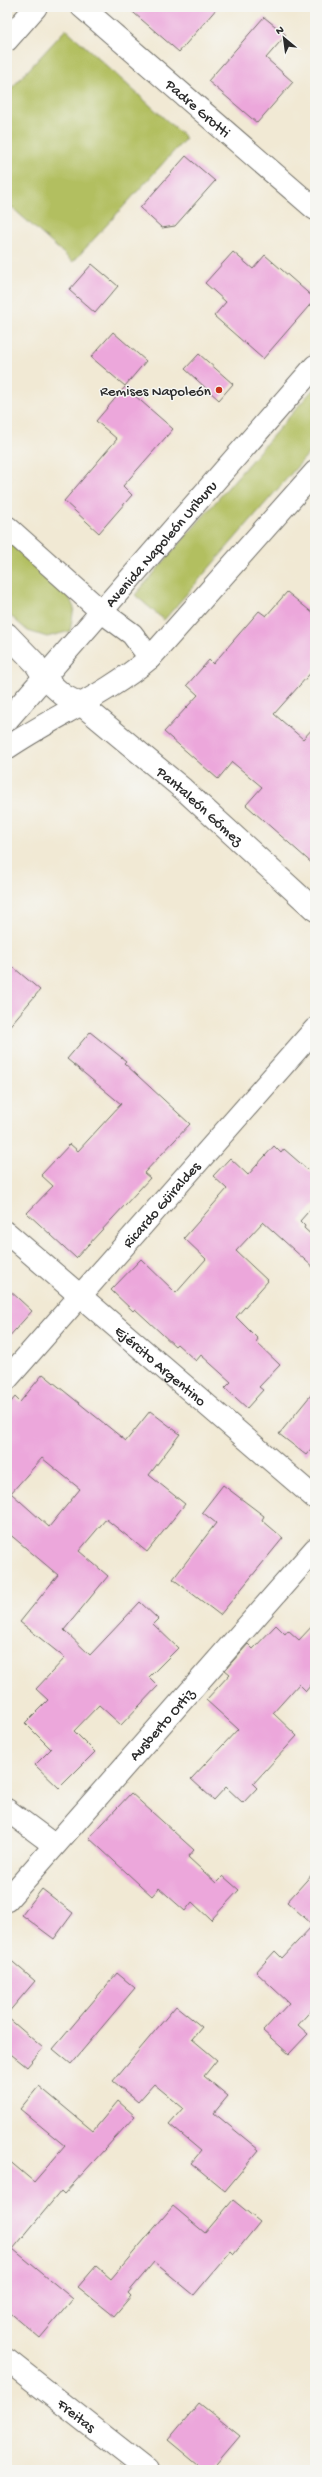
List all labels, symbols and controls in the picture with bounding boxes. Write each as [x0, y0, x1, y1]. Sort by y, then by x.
north arrow [264, 18, 304, 58]
text: N [274, 24, 286, 38]
street label: Padre Grotti [160, 76, 233, 142]
place label: Remises Napoleón [100, 383, 211, 401]
marker: Remises Napoleón [214, 385, 224, 395]
street label: Avenida Napoleón Uriburu [102, 478, 222, 612]
street label: Pantaleón Gómez [151, 763, 246, 851]
street label: Ricardo Güiraldes [120, 1158, 205, 1252]
street label: Ejército Argentino [110, 1323, 209, 1411]
street label: Ausberto Ortiz [126, 1685, 200, 1765]
street label: Freitas [52, 2395, 99, 2438]

